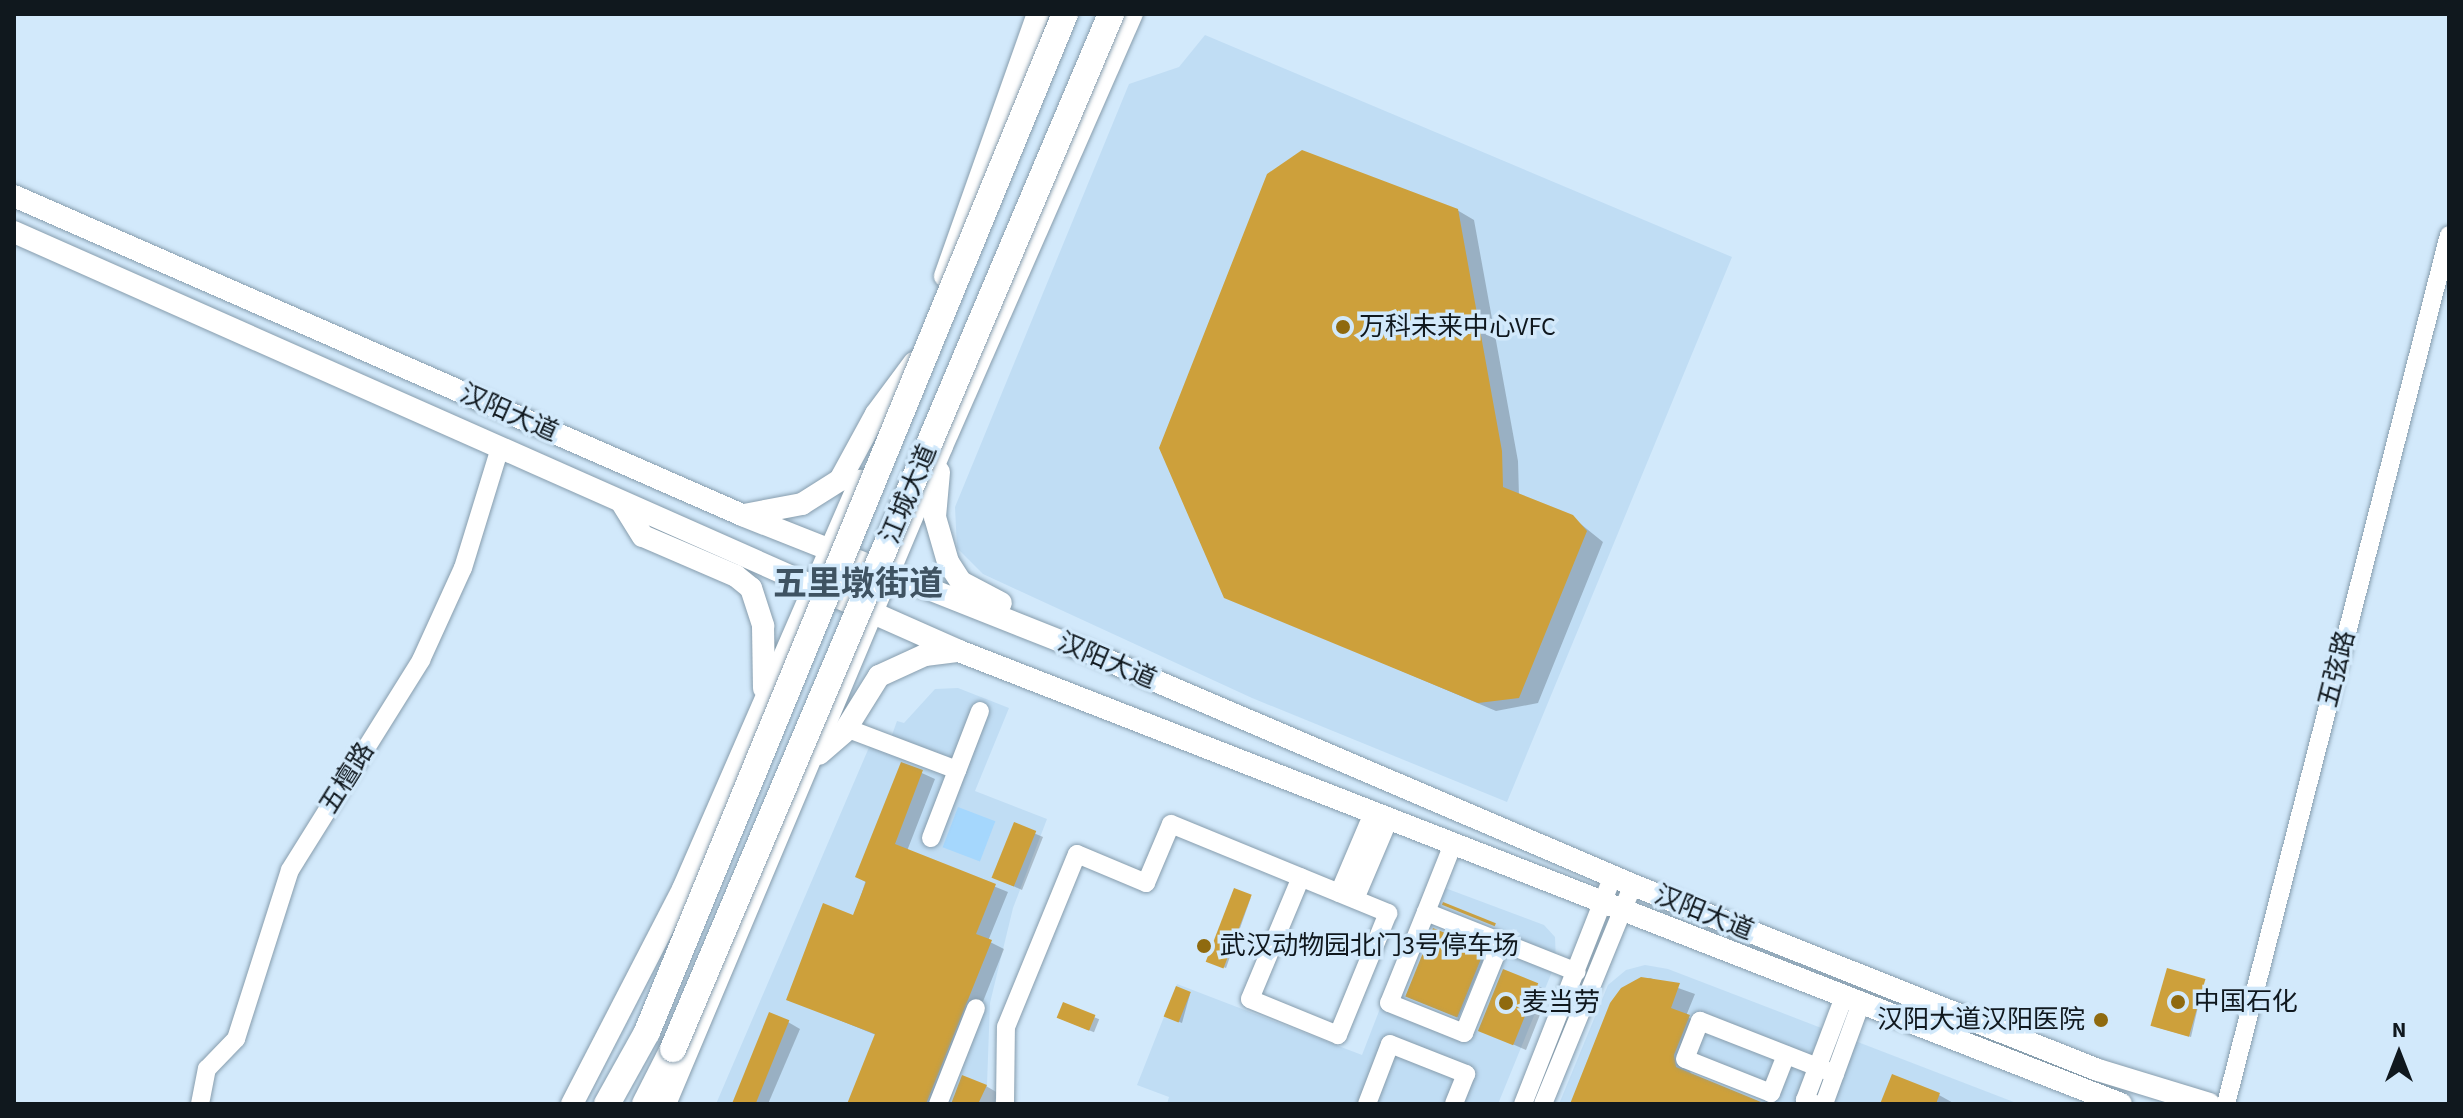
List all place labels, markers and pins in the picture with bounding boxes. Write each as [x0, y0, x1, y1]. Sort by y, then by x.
place label: 万科未来中心VFC [1359, 311, 1556, 343]
marker: 万科未来中心VFC [1334, 318, 1352, 336]
place label: 武汉动物园北门3号停车场 [1220, 930, 1519, 962]
marker: 武汉动物园北门3号停车场 [1195, 937, 1213, 955]
place label: 中国石化 [2194, 986, 2298, 1018]
place label: 麦当劳 [1522, 987, 1600, 1019]
marker: 中国石化 [2169, 993, 2187, 1011]
marker: 麦当劳 [1497, 994, 1515, 1012]
place label: 汉阳大道汉阳医院 [1877, 1004, 2085, 1036]
marker: 汉阳大道汉阳医院 [2092, 1011, 2110, 1029]

